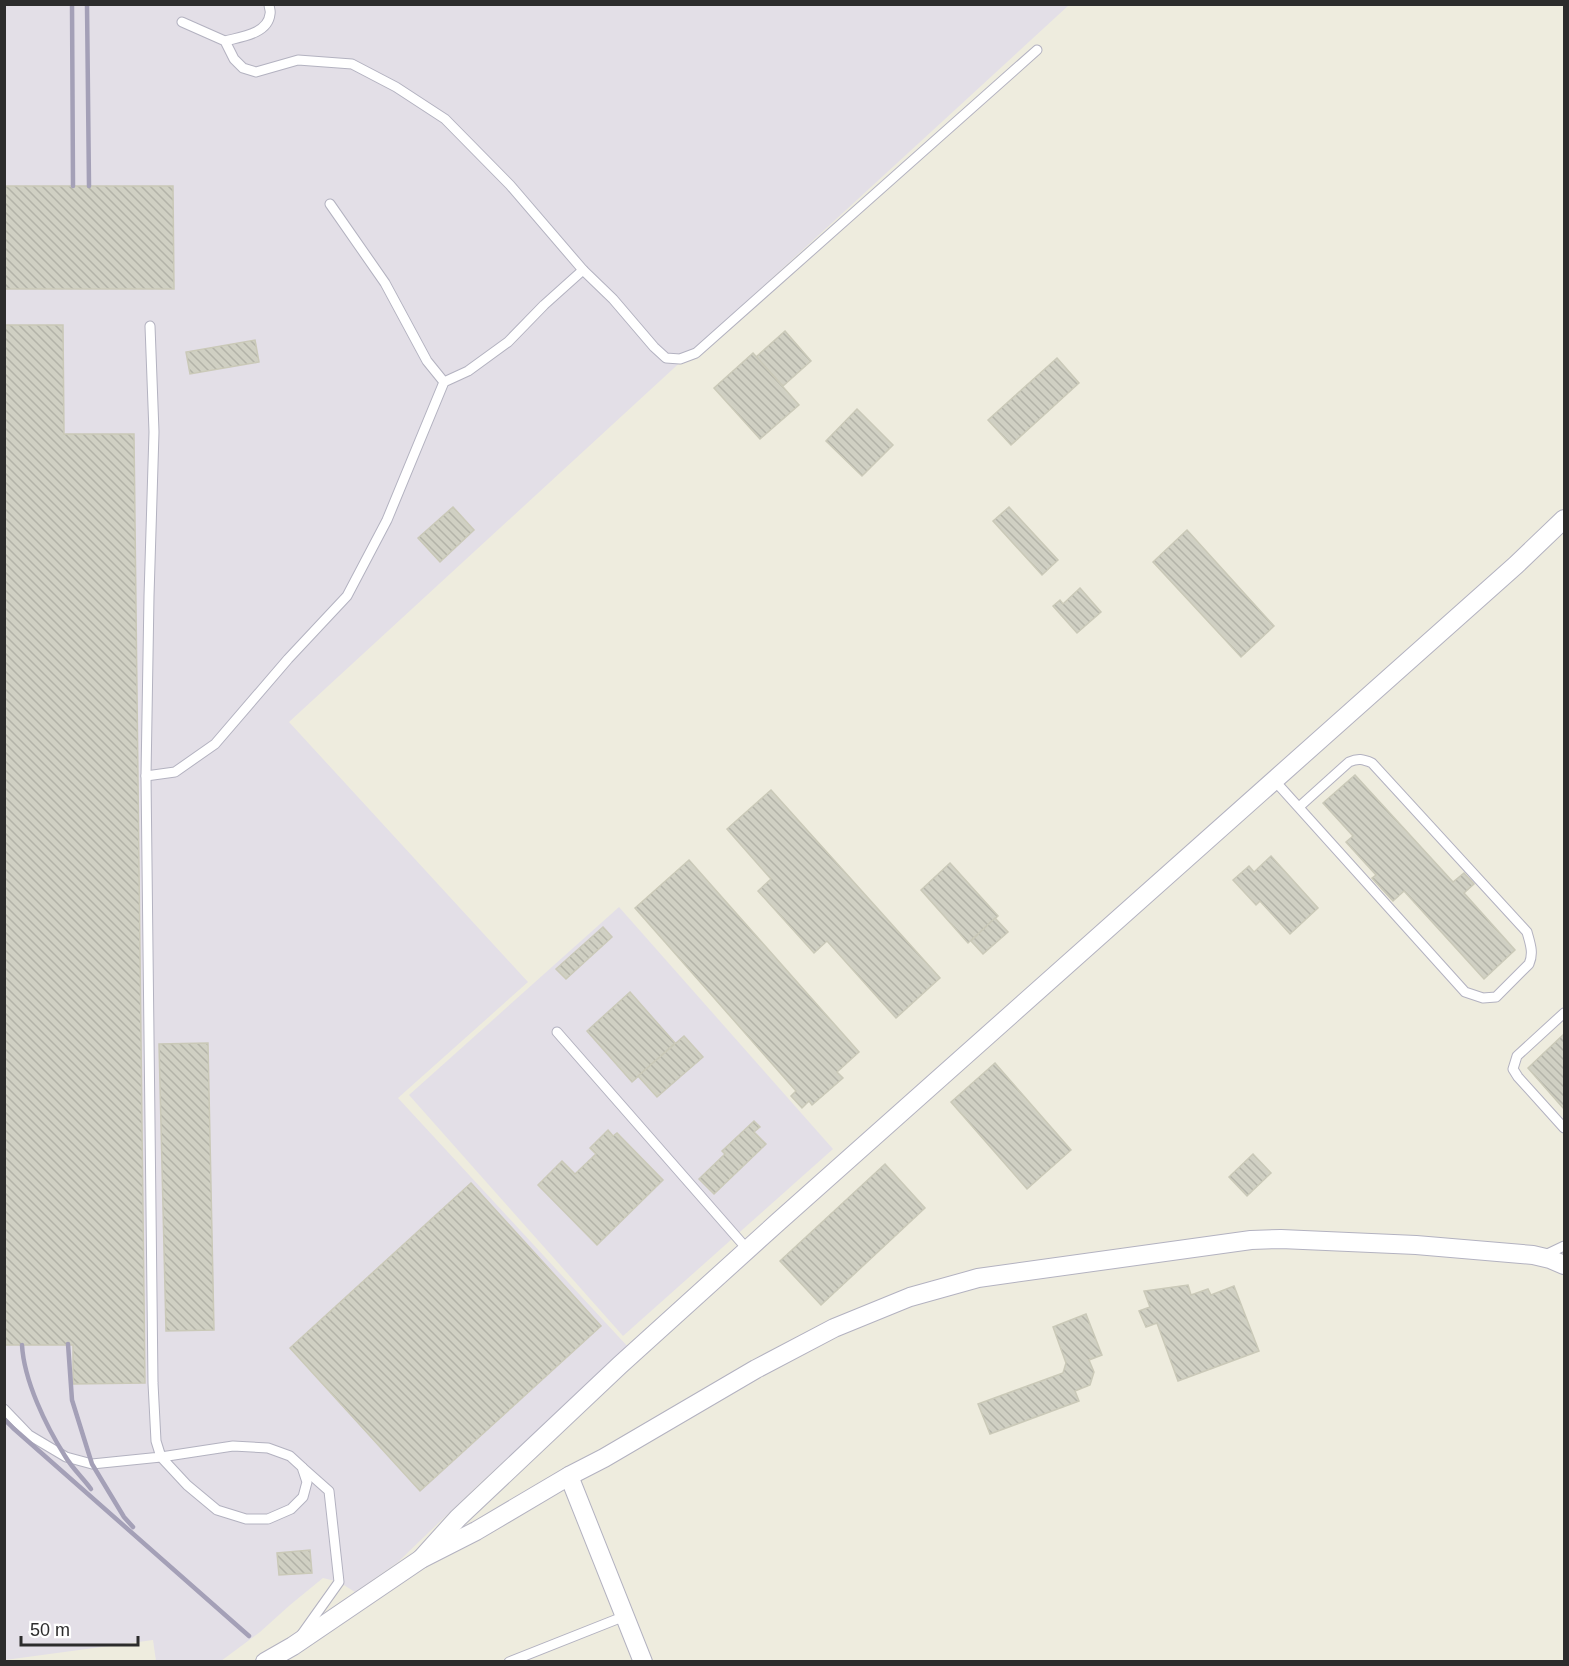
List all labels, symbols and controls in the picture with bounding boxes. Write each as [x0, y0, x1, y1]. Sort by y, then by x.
scale bar [21, 1609, 138, 1647]
text: 50 m [30, 1620, 70, 1640]

